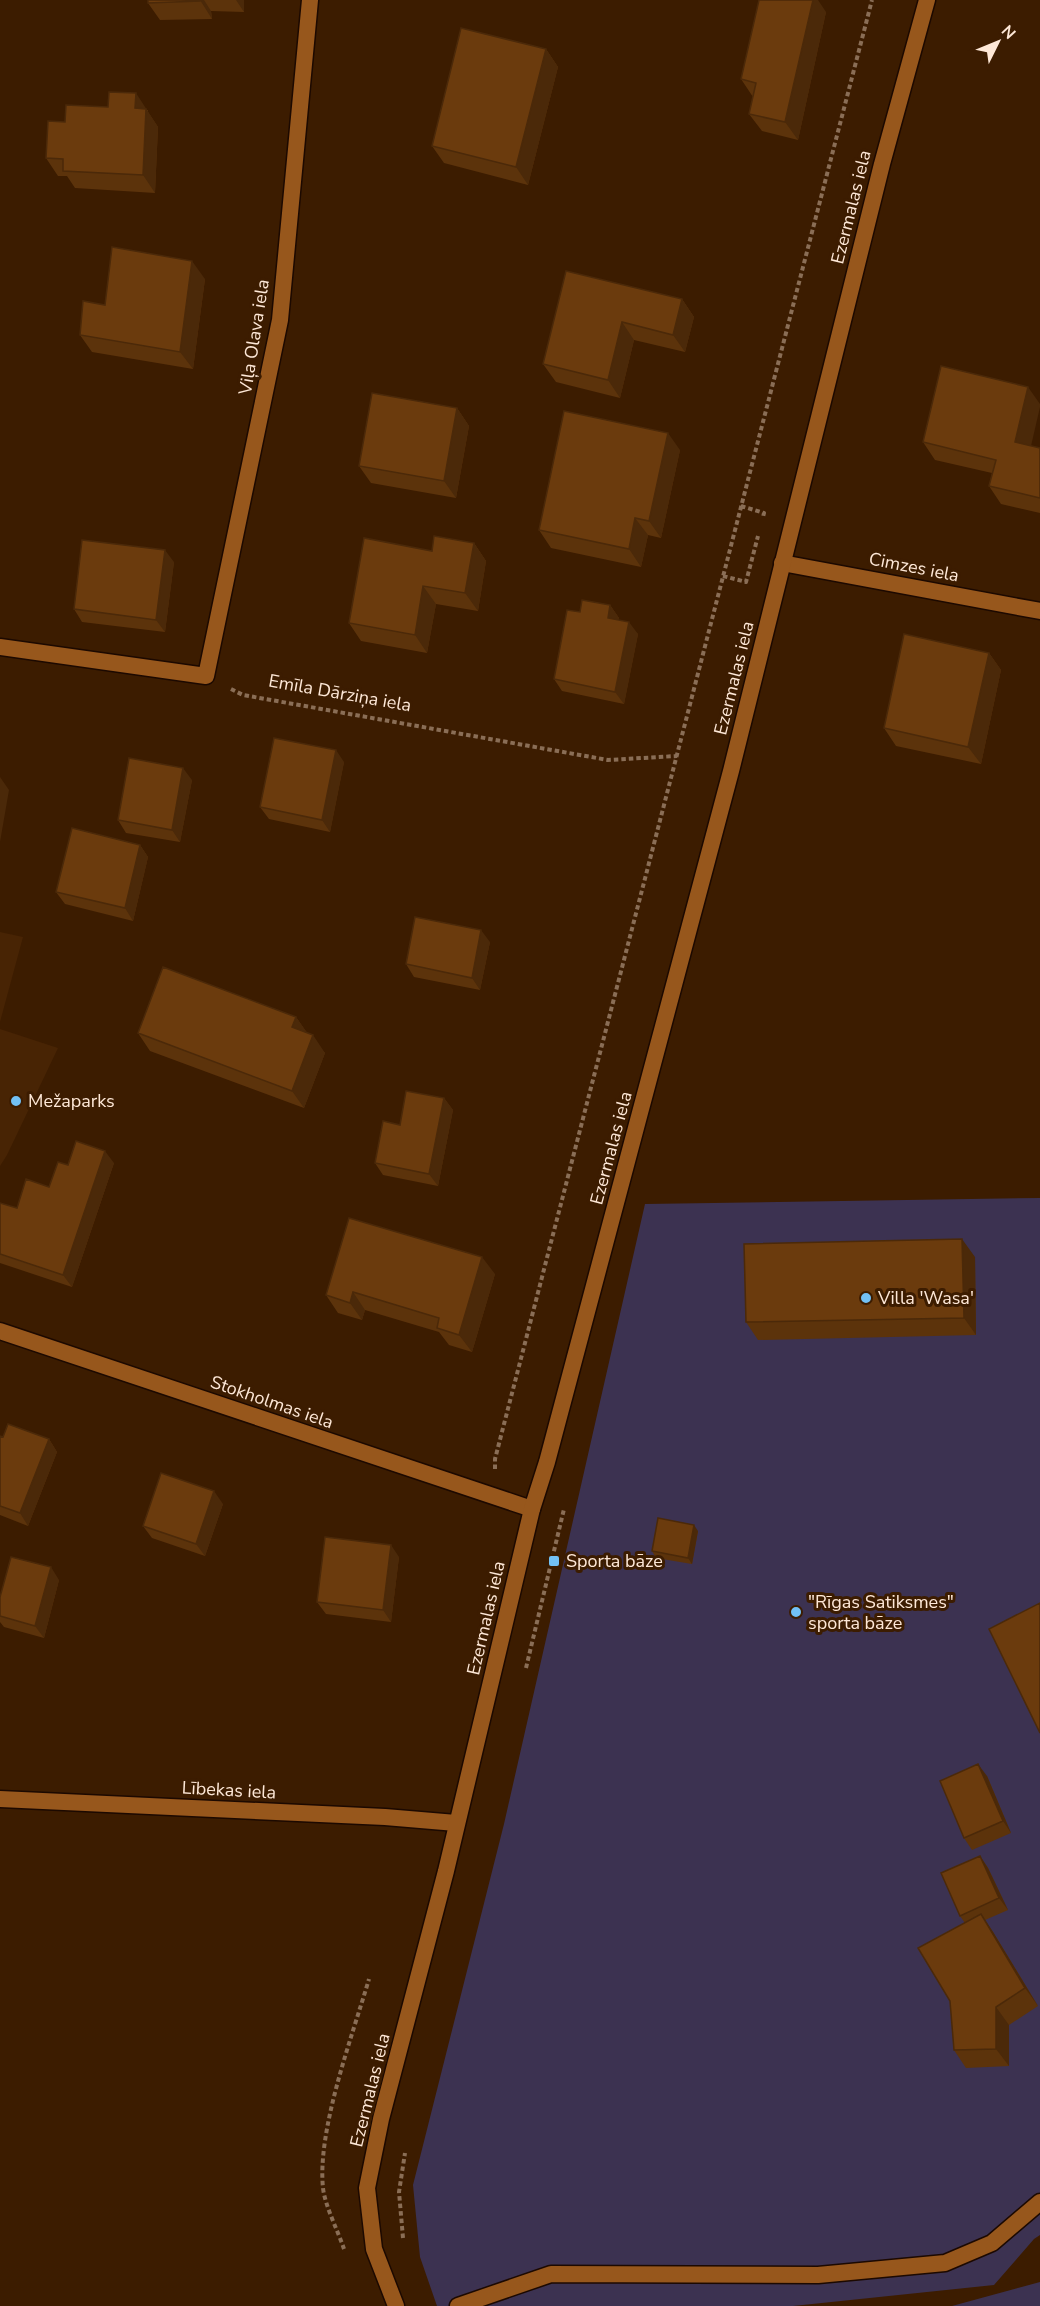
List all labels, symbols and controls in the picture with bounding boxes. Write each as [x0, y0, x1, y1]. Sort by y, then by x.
north arrow [968, 12, 1028, 72]
text: N [996, 21, 1020, 44]
street label: Ezermalas iela [825, 148, 877, 266]
street label: Viļa Olava iela [233, 278, 275, 397]
street label: Cimzes iela [867, 547, 961, 587]
street label: Ezermalas iela [708, 619, 760, 737]
street label: Emīla Dārziņa iela [267, 669, 413, 717]
place label: Mežaparks [28, 1089, 115, 1113]
street label: Ezermalas iela [584, 1089, 638, 1207]
marker: Mežaparks [9, 1094, 23, 1108]
place label: Villa 'Wasa' [877, 1286, 974, 1310]
marker: Villa 'Wasa' [859, 1291, 873, 1305]
street label: Stokholmas iela [207, 1370, 337, 1434]
place label: Sporta bāze [566, 1549, 663, 1573]
marker: Sporta bāze [547, 1554, 561, 1568]
street label: Ezermalas iela [461, 1559, 511, 1677]
place label: "Rīgas Satiksmes" sporta bāze [808, 1590, 954, 1635]
marker: "Rīgas Satiksmes" sporta bāze [789, 1605, 803, 1619]
street label: Lībekas iela [181, 1776, 277, 1804]
street label: Ezermalas iela [344, 2031, 396, 2149]

